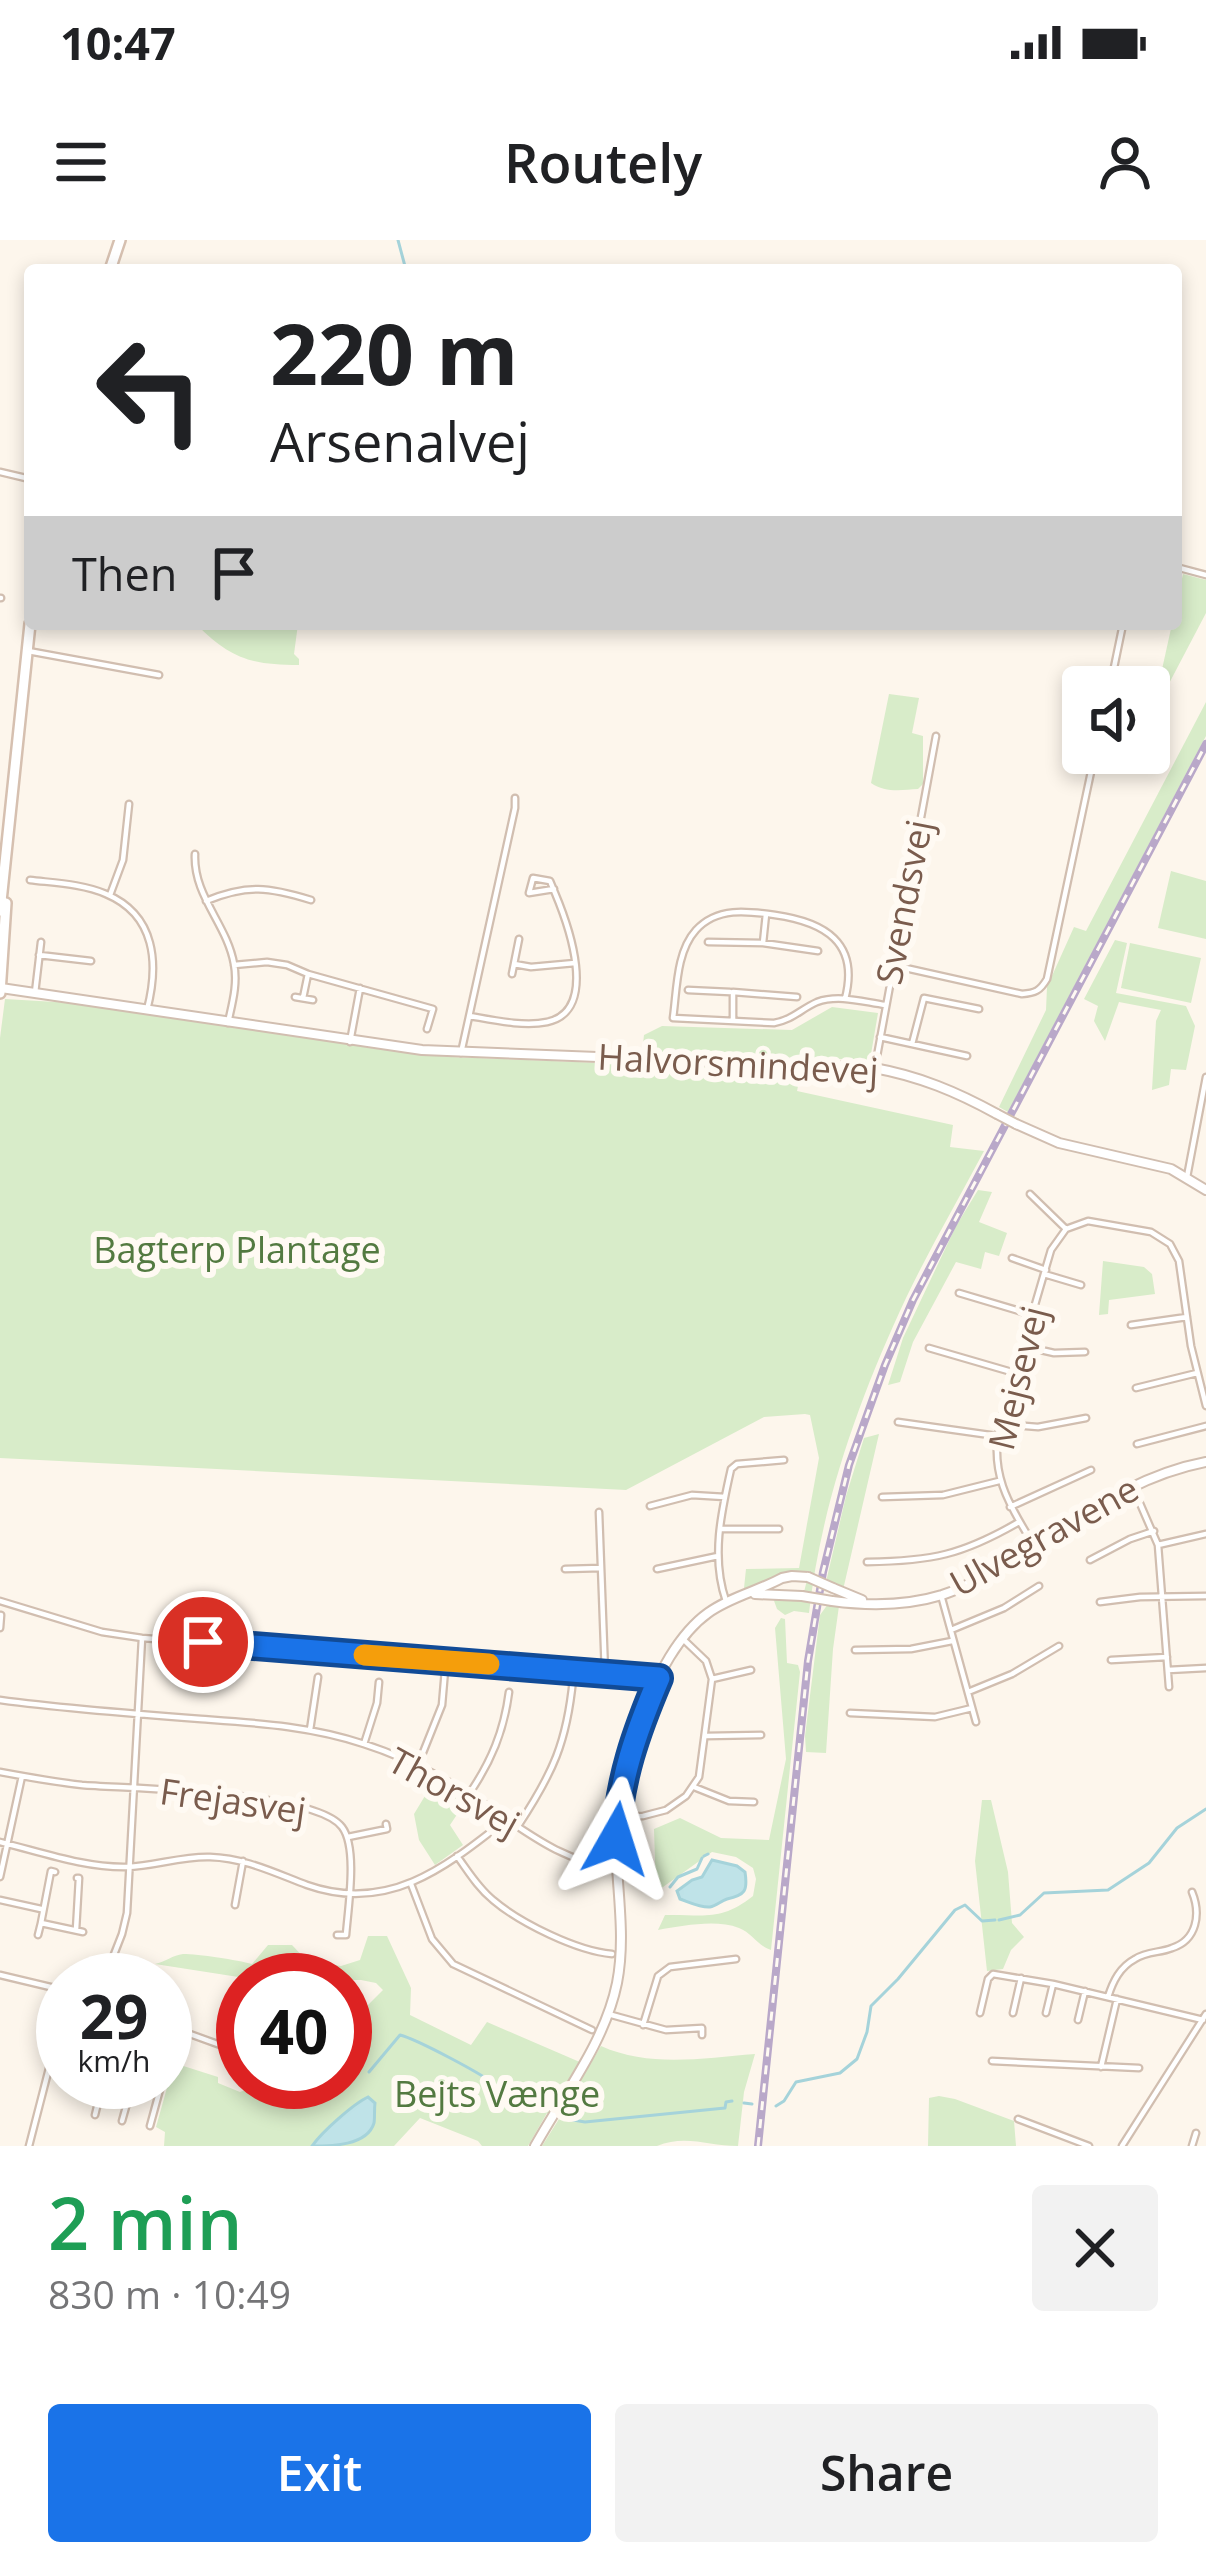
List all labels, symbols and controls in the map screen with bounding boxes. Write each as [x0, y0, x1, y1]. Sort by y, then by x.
text: 10:47 [60, 12, 176, 73]
text: Routely [504, 125, 702, 199]
icon: menu [48, 129, 114, 195]
icon: person [1092, 129, 1158, 195]
text: 220 m [270, 295, 518, 410]
icon: left [72, 312, 228, 468]
text: Arsenalvej [270, 404, 530, 478]
icon: arrive [201, 540, 267, 606]
text: Then [72, 543, 177, 604]
map controls [1062, 666, 1170, 774]
button: sound [1062, 666, 1170, 774]
street label: Svendsvej [864, 816, 943, 988]
street label: Halvorsmindevej [596, 1032, 880, 1095]
park label: Bagterp Plantage [93, 1225, 381, 1274]
street label: Mejsevej [976, 1301, 1059, 1455]
street label: Ulvegravene [941, 1464, 1147, 1607]
pin [152, 1591, 254, 1693]
icon: arrive [170, 1609, 236, 1675]
street label: Thorsvej [380, 1736, 529, 1848]
street label: Frejasvej [157, 1766, 309, 1835]
position arrow [553, 1776, 679, 1902]
speed limit sign: 40 [216, 1953, 372, 2109]
text: 29 [80, 1975, 148, 2057]
text: km/h [78, 2040, 150, 2081]
park label: Bejts Vænge [394, 2069, 600, 2118]
text: 2 min [48, 2173, 242, 2271]
button: close [1032, 2185, 1158, 2311]
text: 830 m · 10:49 [48, 2267, 291, 2320]
button: Exit [48, 2404, 591, 2542]
button: Share [615, 2404, 1158, 2542]

